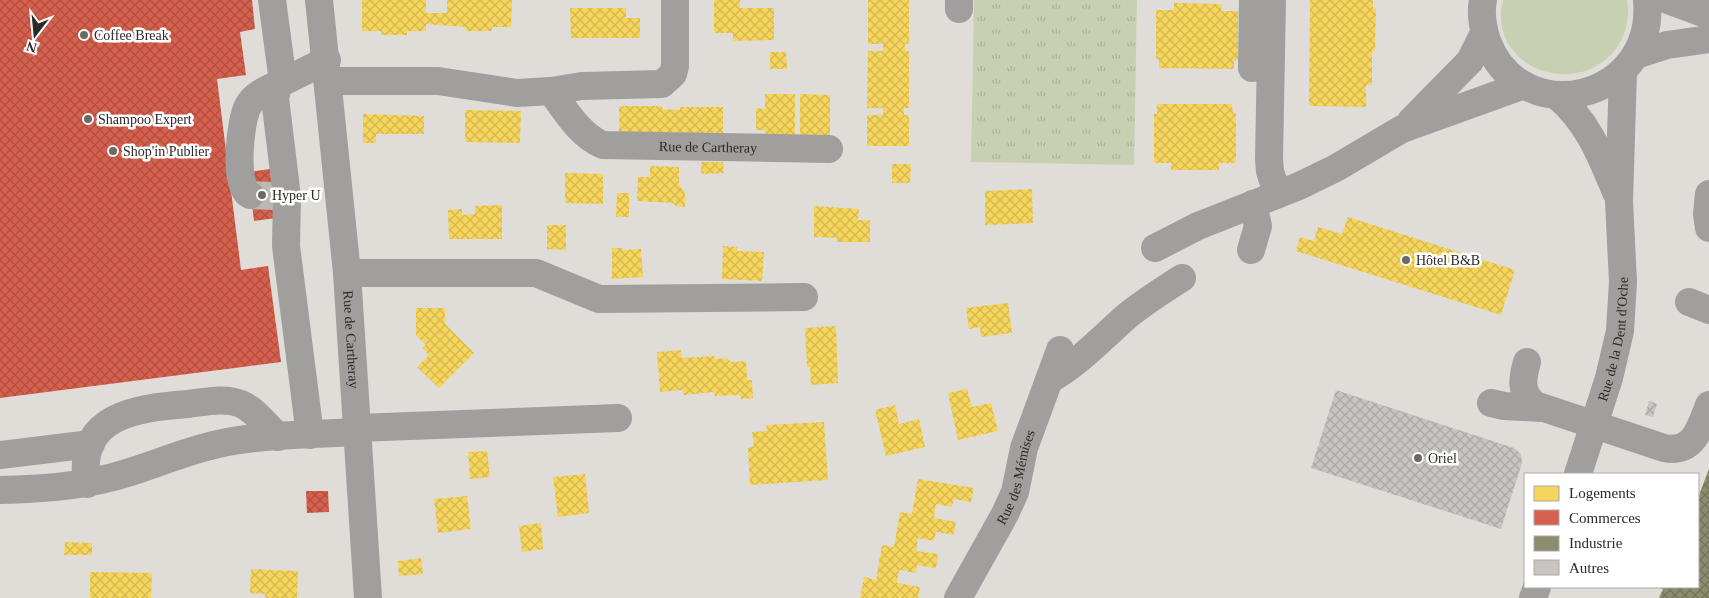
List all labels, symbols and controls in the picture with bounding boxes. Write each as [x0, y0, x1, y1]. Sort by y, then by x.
north arrow [10, 10, 60, 60]
place label: Coffee Break [94, 28, 169, 43]
marker: Coffee Break [78, 29, 90, 41]
text: N [25, 38, 38, 56]
place label: Shampoo Expert [98, 112, 192, 127]
marker: Shampoo Expert [82, 113, 94, 125]
street label: Rue de Cartheray [659, 138, 757, 155]
place label: Shop'in Publier [123, 144, 209, 159]
marker: Shop'in Publier [107, 145, 119, 157]
place label: Hyper U [272, 188, 321, 203]
marker: Hyper U [256, 189, 268, 201]
place label: Hôtel B&B [1416, 253, 1480, 268]
marker: Hôtel B&B [1400, 254, 1412, 266]
street label: Rue de la Dent d'Oche [1594, 277, 1631, 403]
street label: Rue de Cartheray [341, 290, 362, 389]
street label: Rue des Mémises [993, 428, 1038, 527]
place label: Oriel [1428, 451, 1457, 466]
marker: Oriel [1412, 452, 1424, 464]
legend [1524, 473, 1699, 588]
text: Logements [1569, 485, 1636, 501]
text: Commerces [1569, 510, 1641, 526]
text: Industrie [1569, 535, 1623, 551]
text: Autres [1569, 560, 1609, 576]

